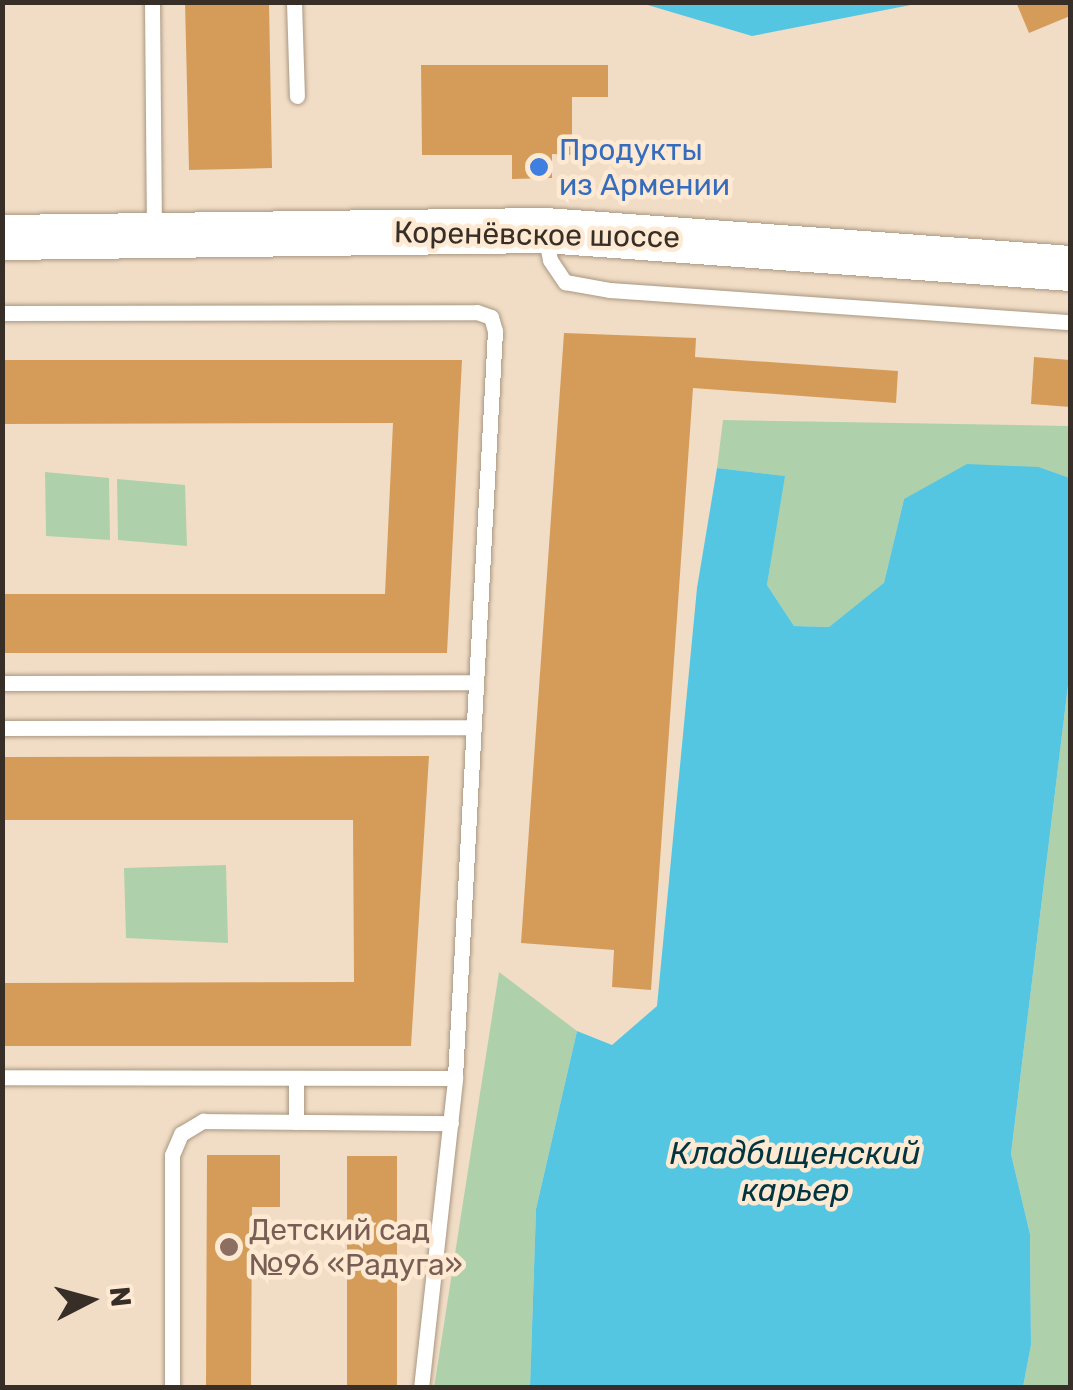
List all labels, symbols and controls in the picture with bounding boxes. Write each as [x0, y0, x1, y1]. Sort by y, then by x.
place label: Продукты из Армении [559, 132, 730, 202]
marker: Продукты из Армении [528, 156, 550, 178]
street label: Коренёвское шоссе [394, 215, 680, 255]
water label: Кладбищенский карьер [670, 1135, 920, 1210]
place label: Детский сад №96 «Радуга» [249, 1212, 463, 1282]
marker: Детский сад №96 «Радуга» [218, 1236, 240, 1258]
north arrow [40, 1250, 140, 1350]
text: N [103, 1285, 138, 1309]

